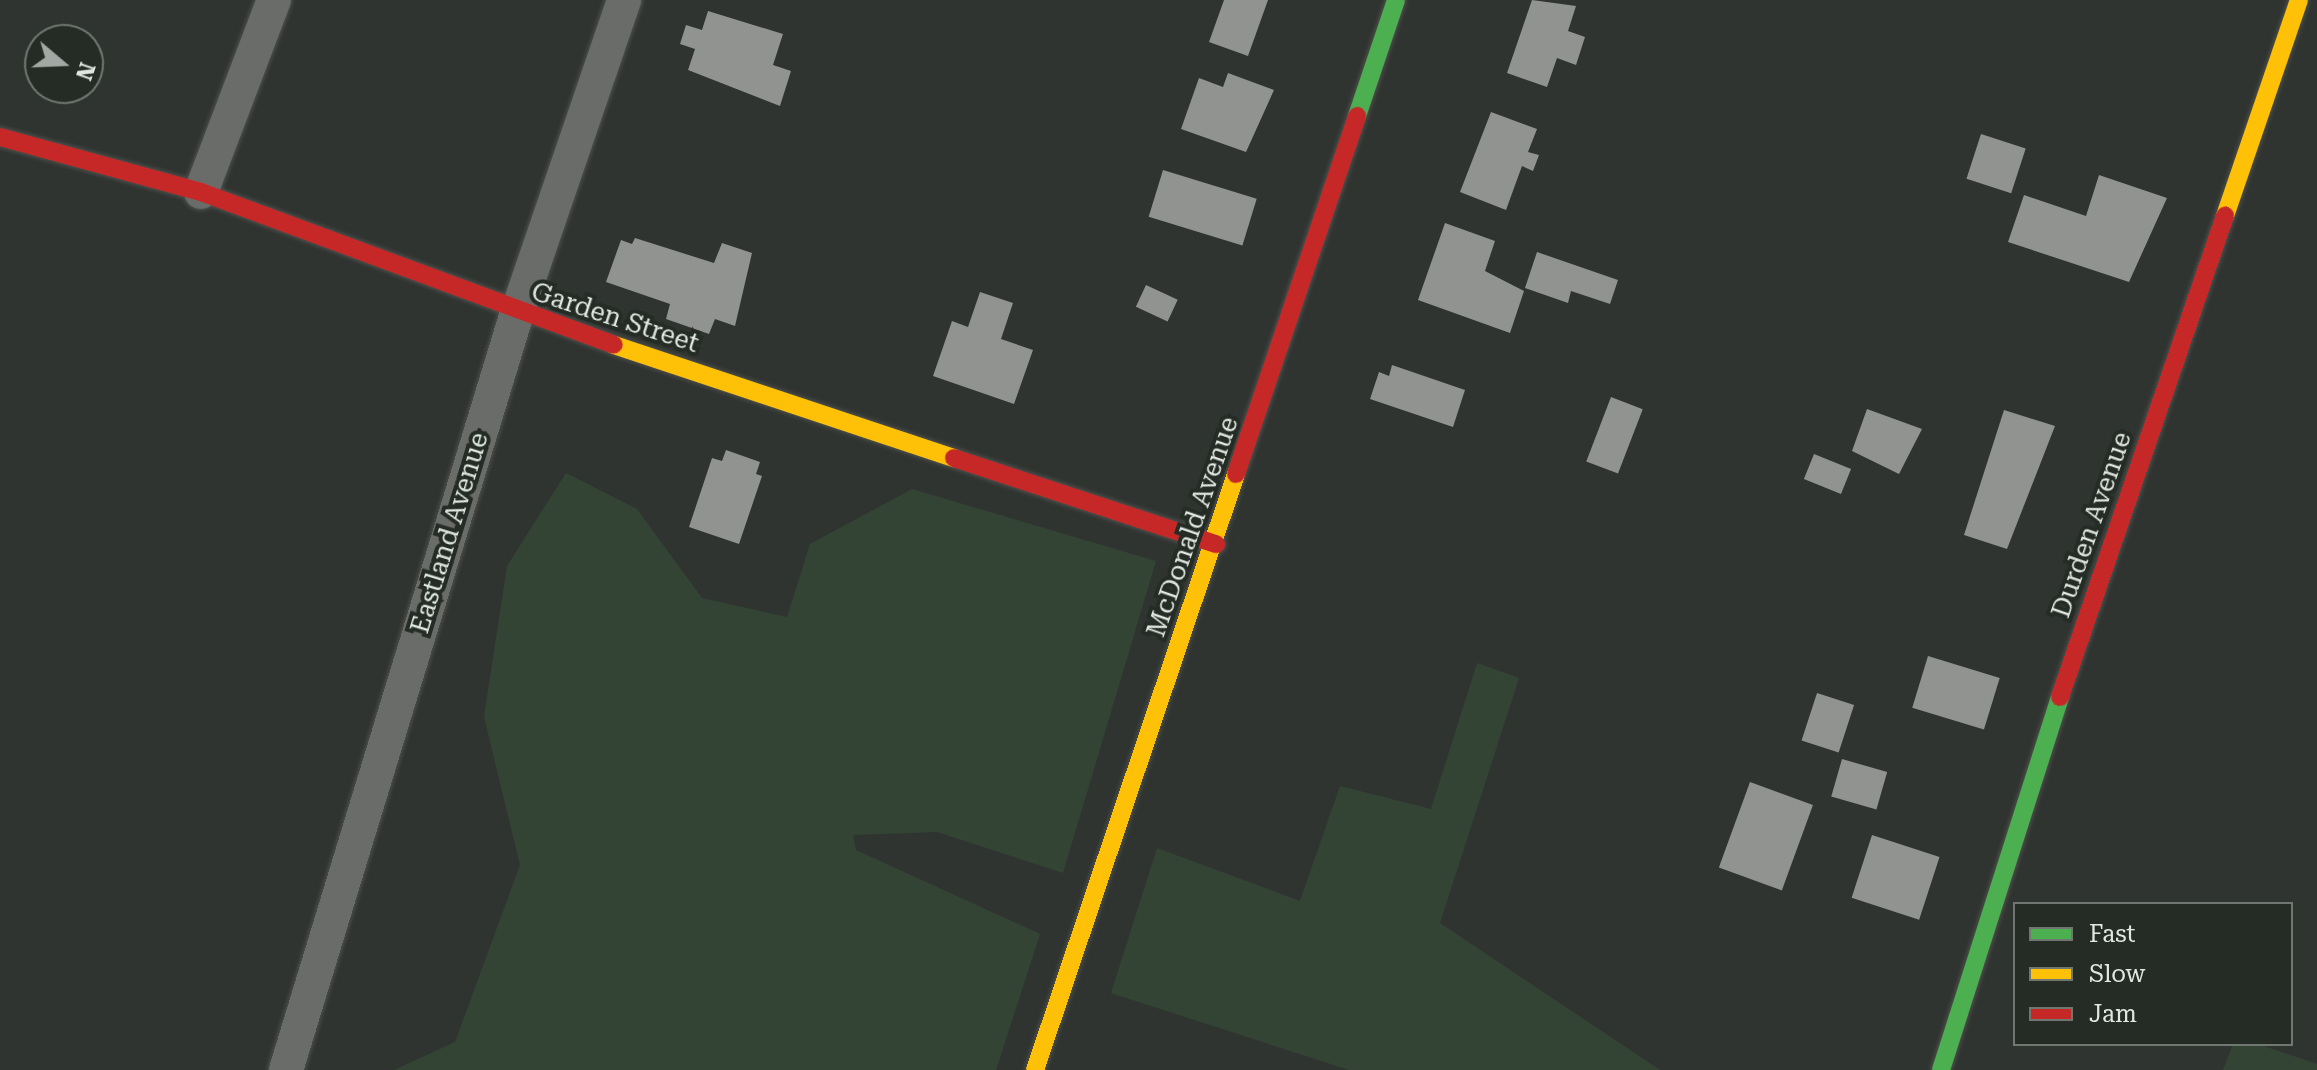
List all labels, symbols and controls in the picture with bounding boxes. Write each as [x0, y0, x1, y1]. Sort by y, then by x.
north arrow [24, 24, 104, 104]
text: N [71, 59, 100, 83]
street label: Garden Street [527, 276, 703, 360]
street label: McDonald Avenue [1141, 413, 1245, 641]
street label: Durden Avenue [2046, 428, 2138, 622]
street label: Eastland Avenue [405, 429, 495, 637]
legend [2013, 902, 2293, 1046]
text: Fast [2089, 920, 2136, 948]
text: Slow [2089, 960, 2145, 988]
text: Jam [2089, 1000, 2137, 1028]

